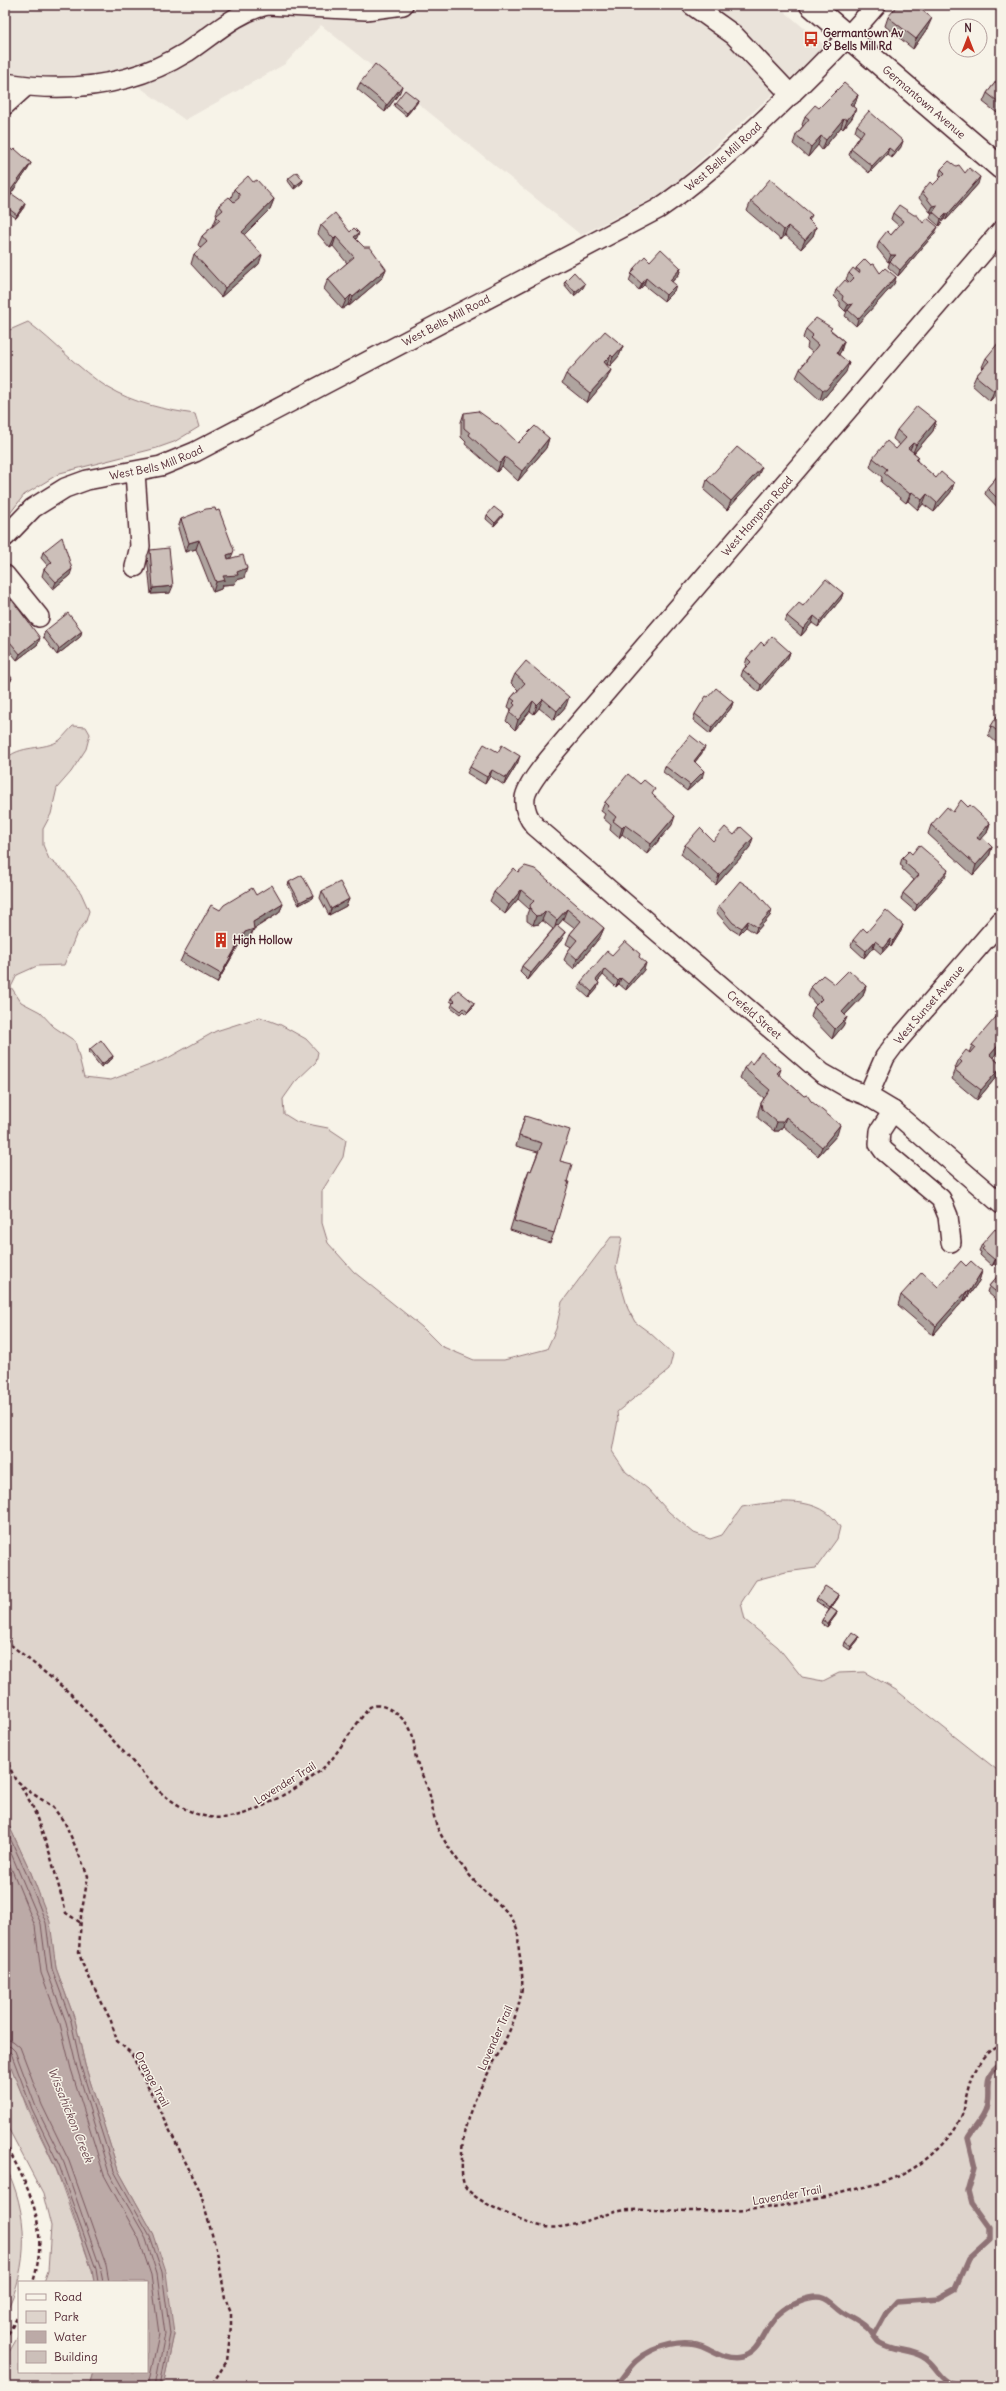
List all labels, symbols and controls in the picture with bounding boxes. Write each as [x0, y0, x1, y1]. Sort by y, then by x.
north arrow [948, 18, 988, 58]
text: N [964, 21, 972, 35]
place label: Germantown Av & Bells Mill Rd [823, 26, 904, 53]
bus stop icon: Germantown Av & Bells Mill Rd [802, 30, 820, 48]
street label: Germantown Avenue [880, 62, 969, 142]
street label: West Bells Mill Road [682, 119, 765, 194]
street label: West Bells Mill Road [400, 291, 493, 349]
street label: West Bells Mill Road [108, 442, 206, 483]
street label: West Hampton Road [718, 473, 796, 559]
building icon: High Hollow [212, 931, 230, 949]
place label: High Hollow [233, 933, 293, 948]
street label: West Sunset Avenue [891, 962, 967, 1047]
street label: Crefeld Street [724, 987, 785, 1042]
street label: Lavender Trail [252, 1759, 318, 1807]
street label: Lavender Trail [474, 2003, 516, 2073]
street label: Orange Trail [132, 2049, 172, 2109]
water label: Wissahickon Creek [45, 2065, 97, 2165]
street label: Lavender Trail [751, 2182, 823, 2208]
legend [18, 2281, 148, 2373]
text: Road [54, 2289, 82, 2304]
text: Park [54, 2309, 79, 2324]
text: Water [54, 2329, 87, 2344]
text: Building [54, 2349, 98, 2364]

